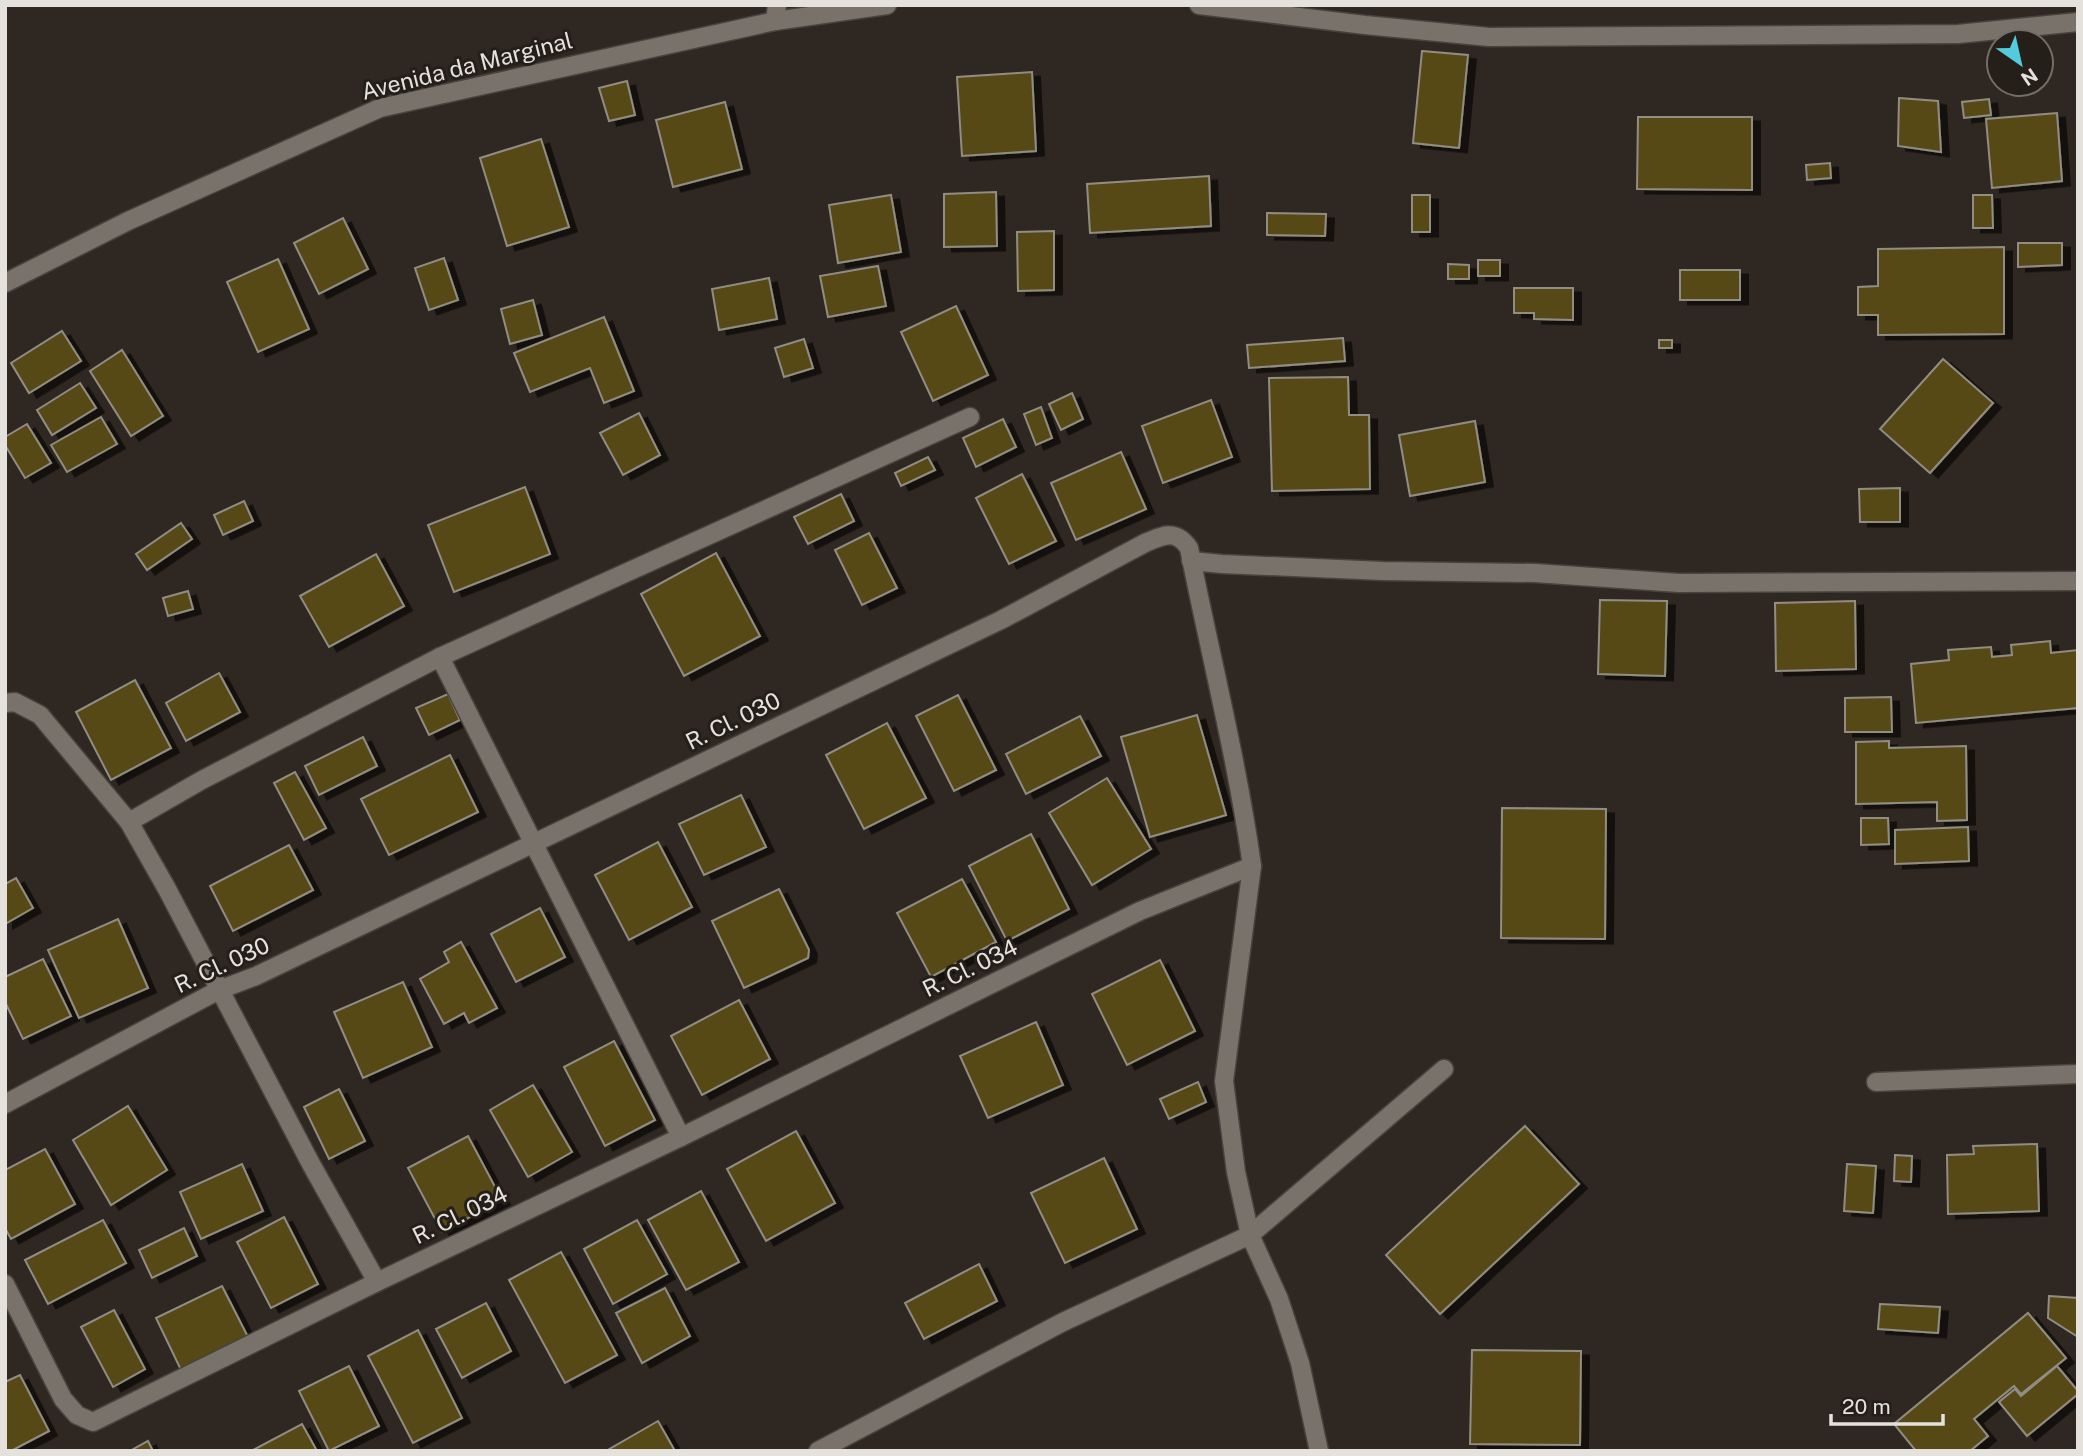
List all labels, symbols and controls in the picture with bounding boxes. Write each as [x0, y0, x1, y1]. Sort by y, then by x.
street label: Avenida da Marginal [358, 26, 575, 105]
north arrow [1985, 28, 2055, 98]
text: N [2017, 64, 2042, 90]
street label: R. Cl. 030 [681, 686, 785, 755]
street label: R. Cl. 030 [170, 931, 274, 998]
street label: R. Cl. 034 [918, 933, 1022, 1002]
street label: R. Cl. 034 [408, 1180, 512, 1249]
scale bar [1831, 1382, 1943, 1426]
text: 20 m [1842, 1394, 1891, 1419]

